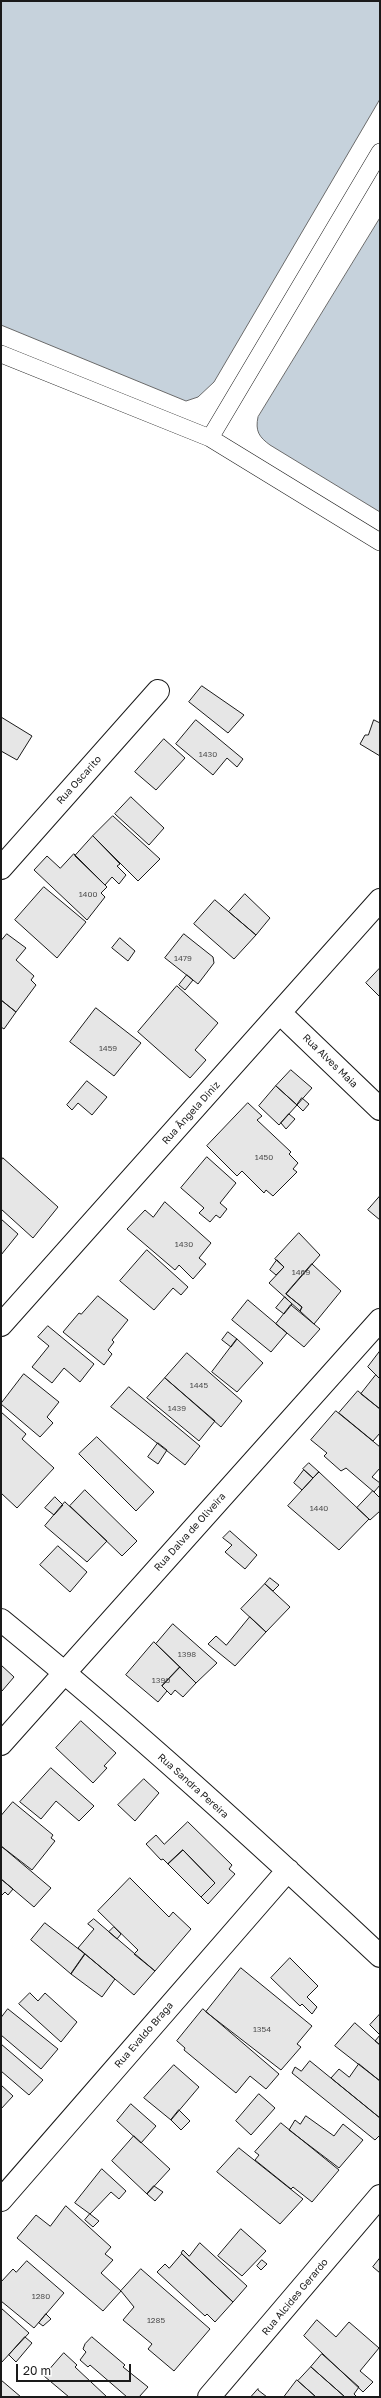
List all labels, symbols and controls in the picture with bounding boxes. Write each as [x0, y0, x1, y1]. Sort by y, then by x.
house number: 1430 [199, 749, 217, 759]
street label: Rua Oscarito [54, 753, 104, 807]
house number: 1400 [79, 889, 97, 899]
house number: 1479 [174, 953, 192, 963]
street label: Rua Alves Maia [300, 1032, 360, 1090]
house number: 1459 [99, 1043, 117, 1053]
street label: Rua Ângela Diniz [160, 1079, 222, 1147]
house number: 1450 [255, 1152, 273, 1162]
house number: 1430 [175, 1239, 193, 1249]
house number: 1469 [292, 1267, 310, 1277]
house number: 1445 [190, 1380, 208, 1390]
house number: 1439 [168, 1403, 186, 1413]
street label: Rua Dalva de Oliveira [152, 1490, 228, 1574]
house number: 1440 [310, 1503, 328, 1513]
house number: 1398 [178, 1649, 196, 1659]
house number: 1390 [152, 1675, 170, 1685]
street label: Rua Sandra Pereira [155, 1751, 231, 1821]
street label: Rua Evaldo Braga [112, 2000, 176, 2070]
house number: 1354 [253, 2024, 271, 2034]
street label: Rua Alcides Gerardo [259, 2256, 331, 2338]
house number: 1280 [32, 2291, 50, 2301]
house number: 1285 [147, 2315, 165, 2325]
scale bar [18, 2356, 133, 2382]
text: 20 m [23, 2363, 51, 2378]

